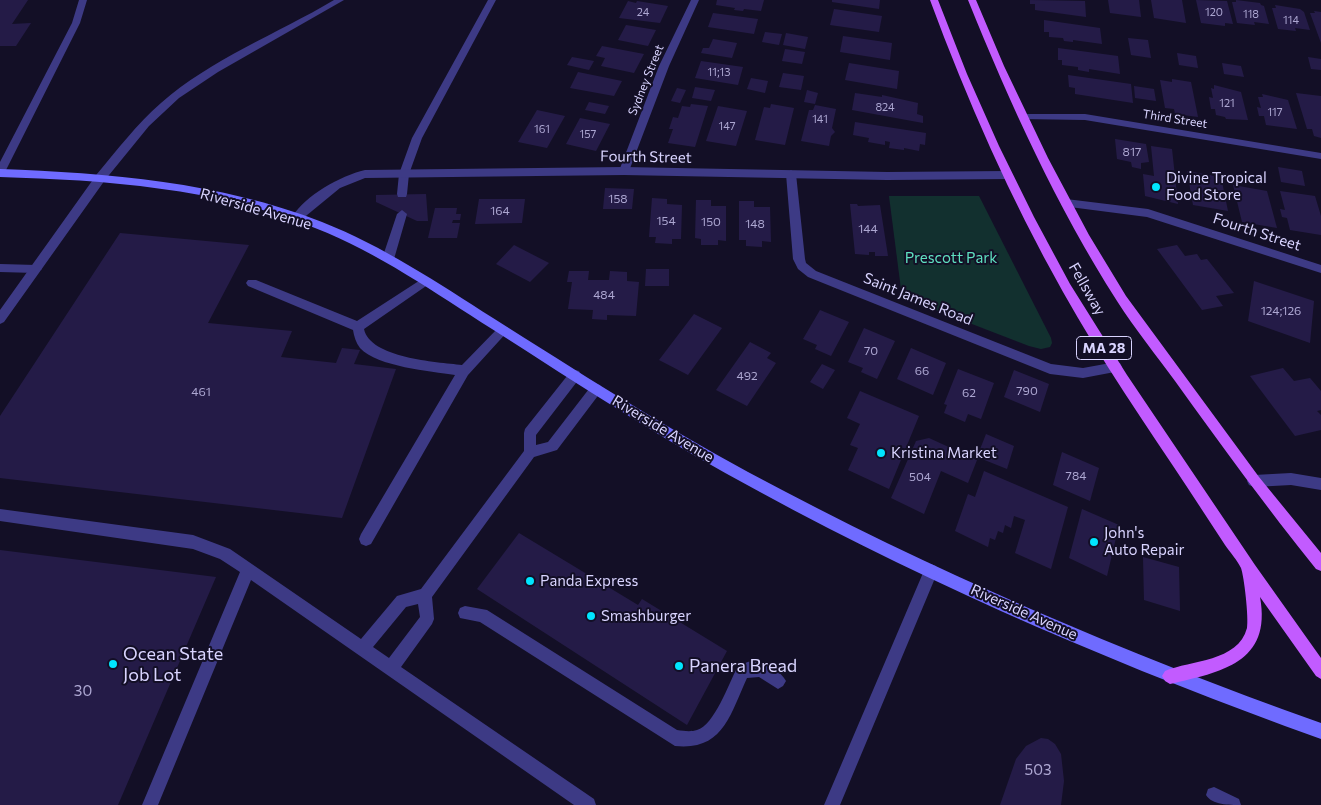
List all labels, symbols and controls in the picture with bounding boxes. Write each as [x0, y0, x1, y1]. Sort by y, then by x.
house number: 24 [637, 5, 649, 19]
house number: 120 [1205, 5, 1223, 19]
house number: 118 [1243, 7, 1259, 21]
house number: 114 [1283, 13, 1299, 27]
street label: Sydney Street [625, 42, 667, 118]
house number: 11;13 [708, 65, 730, 79]
house number: 121 [1219, 96, 1235, 110]
house number: 824 [875, 100, 895, 114]
house number: 117 [1267, 105, 1283, 119]
street label: Third Street [1142, 107, 1208, 131]
house number: 141 [812, 112, 828, 126]
house number: 147 [719, 119, 735, 133]
house number: 161 [534, 122, 550, 136]
house number: 157 [580, 127, 596, 141]
house number: 817 [1123, 145, 1141, 159]
street label: Fourth Street [600, 147, 692, 167]
place label: Divine Tropical Food Store [1166, 169, 1267, 204]
marker: Divine Tropical Food Store [1150, 181, 1162, 193]
street label: Riverside Avenue [198, 184, 314, 234]
house number: 158 [608, 192, 628, 206]
house number: 164 [490, 204, 510, 218]
street label: Fourth Street [1211, 209, 1303, 255]
house number: 154 [656, 214, 676, 228]
house number: 150 [701, 215, 721, 229]
house number: 148 [745, 217, 765, 231]
house number: 144 [858, 222, 878, 236]
park label: Prescott Park [905, 249, 997, 267]
street label: Fellsway [1065, 259, 1109, 319]
street label: Saint James Road [861, 269, 975, 329]
house number: 484 [593, 288, 615, 302]
house number: 124;126 [1261, 304, 1301, 318]
road number: MA 28 [1076, 336, 1132, 359]
house number: 70 [864, 344, 878, 358]
house number: 66 [915, 364, 929, 378]
house number: 492 [736, 369, 758, 383]
house number: 790 [1016, 384, 1038, 398]
house number: 461 [191, 385, 211, 399]
house number: 62 [962, 386, 976, 400]
street label: Riverside Avenue [609, 392, 717, 466]
place label: Kristina Market [891, 444, 997, 462]
marker: Kristina Market [875, 447, 887, 459]
house number: 784 [1066, 469, 1086, 483]
house number: 504 [909, 470, 931, 484]
place label: John's Auto Repair [1104, 524, 1184, 559]
marker: John's Auto Repair [1088, 536, 1100, 548]
place label: Panda Express [540, 572, 638, 590]
marker: Panda Express [524, 575, 536, 587]
street label: Riverside Avenue [968, 580, 1080, 644]
place label: Smashburger [601, 607, 691, 625]
marker: Smashburger [585, 610, 597, 622]
place label: Ocean State Job Lot [123, 643, 223, 686]
place label: Panera Bread [689, 655, 797, 677]
marker: Ocean State Job Lot [107, 658, 119, 670]
marker: Panera Bread [673, 660, 685, 672]
house number: 30 [74, 682, 92, 700]
house number: 503 [1025, 761, 1051, 779]

